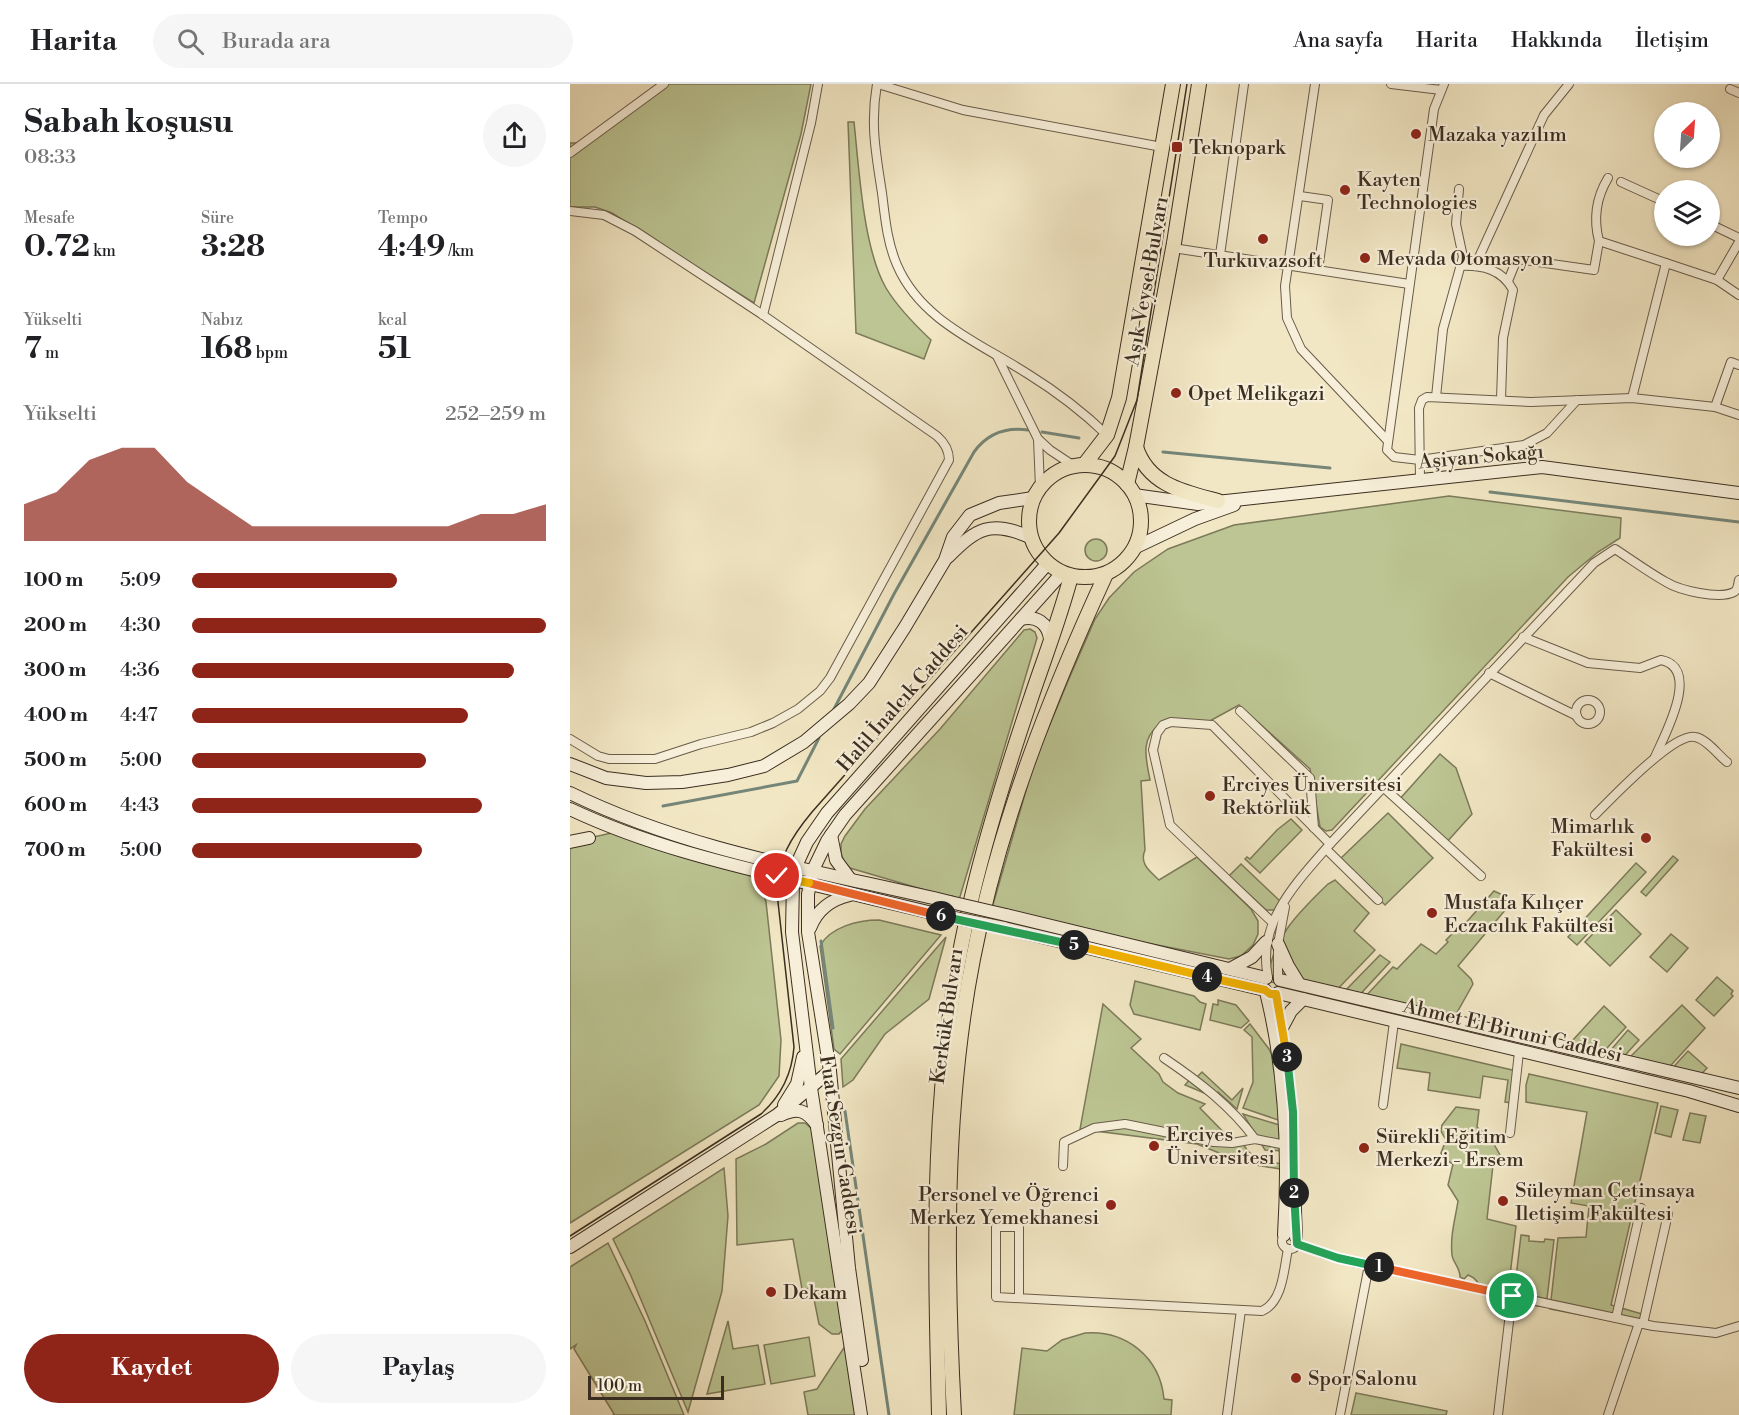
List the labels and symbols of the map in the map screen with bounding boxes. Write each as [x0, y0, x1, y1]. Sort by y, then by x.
north arrow [1654, 102, 1720, 168]
place label: Mazaka yazılım [1428, 123, 1567, 148]
marker: Mazaka yazılım [1409, 127, 1423, 141]
place label: Teknopark [1189, 136, 1287, 161]
marker: Teknopark [1170, 140, 1184, 154]
place label: Kayten Technologies [1357, 168, 1477, 216]
marker: Kayten Technologies [1338, 183, 1352, 197]
street label: Aşık Veysel Bulvarı [1120, 194, 1175, 369]
marker: Turkuvazsoft [1256, 232, 1270, 246]
place label: Mevada Otomasyon [1377, 247, 1553, 272]
place label: Turkuvazsoft [1204, 249, 1322, 274]
marker: Mevada Otomasyon [1358, 251, 1372, 265]
place label: Opet Melikgazi [1188, 382, 1325, 407]
marker: Opet Melikgazi [1169, 386, 1183, 400]
street label: Aşiyan Sokağı [1416, 440, 1545, 476]
street label: Halil İnalcık Caddesi [831, 619, 974, 778]
place label: Erciyes Üniversitesi Rektörlük [1222, 772, 1403, 821]
marker: Erciyes Üniversitesi Rektörlük [1203, 789, 1217, 803]
place label: Mimarlık Fakültesi [1551, 815, 1636, 863]
marker: Mimarlık Fakültesi [1639, 831, 1653, 845]
pin [751, 850, 802, 901]
place label: Mustafa Kılıçer Eczacılık Fakültesi [1444, 891, 1615, 939]
pin: 6 [926, 901, 956, 931]
marker: Mustafa Kılıçer Eczacılık Fakültesi [1425, 906, 1439, 920]
pin: 5 [1059, 930, 1089, 960]
street label: Kerkük Bulvarı [926, 946, 969, 1086]
pin: 4 [1192, 962, 1222, 992]
street label: Ahmet El Biruni Caddesi [1400, 994, 1625, 1069]
pin: 3 [1272, 1042, 1302, 1072]
street label: Fuat Sezgin Caddesi [813, 1053, 866, 1237]
place label: Erciyes Üniversitesi [1166, 1123, 1275, 1171]
place label: Sürekli Eğitim Merkezi - Ersem [1376, 1125, 1524, 1173]
marker: Erciyes Üniversitesi [1147, 1139, 1161, 1153]
marker: Sürekli Eğitim Merkezi - Ersem [1357, 1141, 1371, 1155]
pin: 2 [1279, 1178, 1309, 1208]
place label: Süleyman Çetinsaya Iletişim Fakültesi [1515, 1179, 1696, 1227]
place label: Personel ve Öğrenci Merkez Yemekhanesi [909, 1182, 1099, 1231]
marker: Süleyman Çetinsaya Iletişim Fakültesi [1496, 1194, 1510, 1208]
marker: Personel ve Öğrenci Merkez Yemekhanesi [1104, 1198, 1118, 1212]
pin: 1 [1364, 1252, 1394, 1282]
pin [1486, 1270, 1537, 1321]
place label: Dekam [783, 1281, 848, 1306]
marker: Dekam [764, 1285, 778, 1299]
place label: Spor Salonu [1308, 1367, 1418, 1392]
marker: Spor Salonu [1289, 1371, 1303, 1385]
scale bar [588, 1373, 724, 1400]

